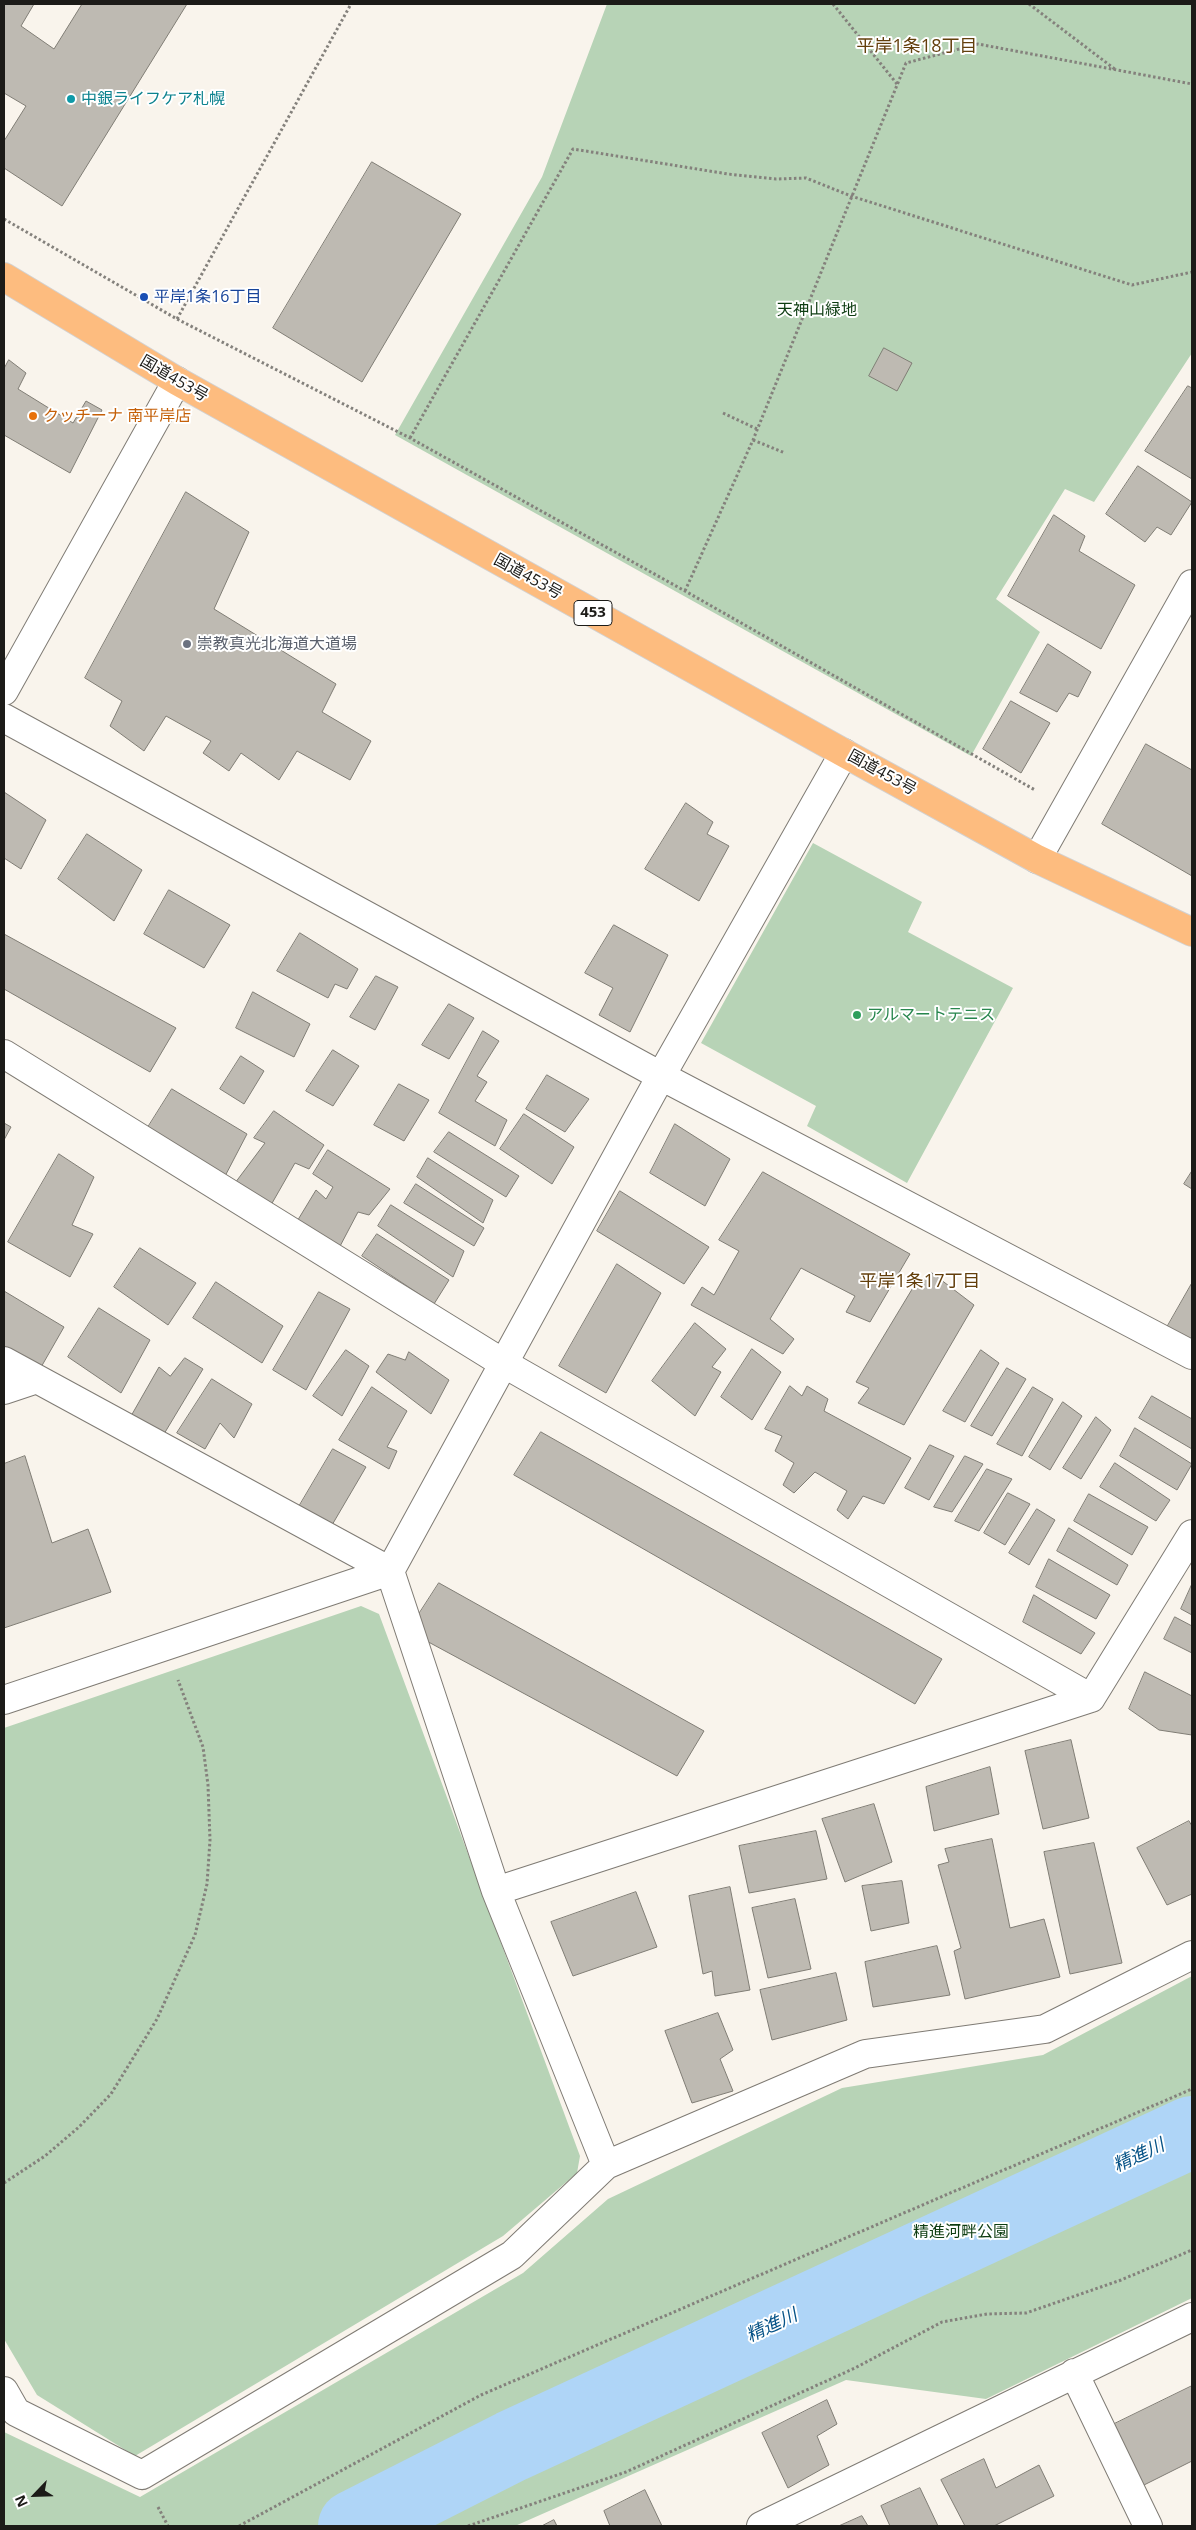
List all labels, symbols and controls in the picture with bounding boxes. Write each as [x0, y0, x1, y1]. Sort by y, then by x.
district label: 平岸1条18丁目 [857, 36, 977, 58]
place label: 中銀ライフケア札幌 [81, 89, 225, 109]
marker: 中銀ライフケア札幌 [65, 93, 77, 105]
place label: 平岸1条16丁目 [154, 287, 261, 307]
marker: 平岸1条16丁目 [138, 291, 150, 303]
park label: 天神山緑地 [777, 300, 857, 320]
street label: 国道453号 [137, 352, 211, 406]
place label: クッチーナ 南平岸店 [43, 406, 191, 426]
marker: クッチーナ 南平岸店 [27, 410, 39, 422]
street label: 国道453号 [490, 550, 566, 604]
road number: 453 [574, 600, 612, 626]
place label: 崇教真光北海道大道場 [197, 634, 357, 654]
marker: 崇教真光北海道大道場 [181, 638, 193, 650]
street label: 国道453号 [844, 746, 920, 800]
place label: アルマートテニス [867, 1005, 995, 1025]
marker: アルマートテニス [851, 1009, 863, 1021]
district label: 平岸1条17丁目 [860, 1271, 980, 1293]
water label: 精進川 [1110, 2135, 1168, 2177]
park label: 精進河畔公園 [913, 2222, 1009, 2242]
water label: 精進川 [743, 2305, 801, 2347]
north arrow [10, 2470, 60, 2520]
text: N [10, 2492, 32, 2510]

